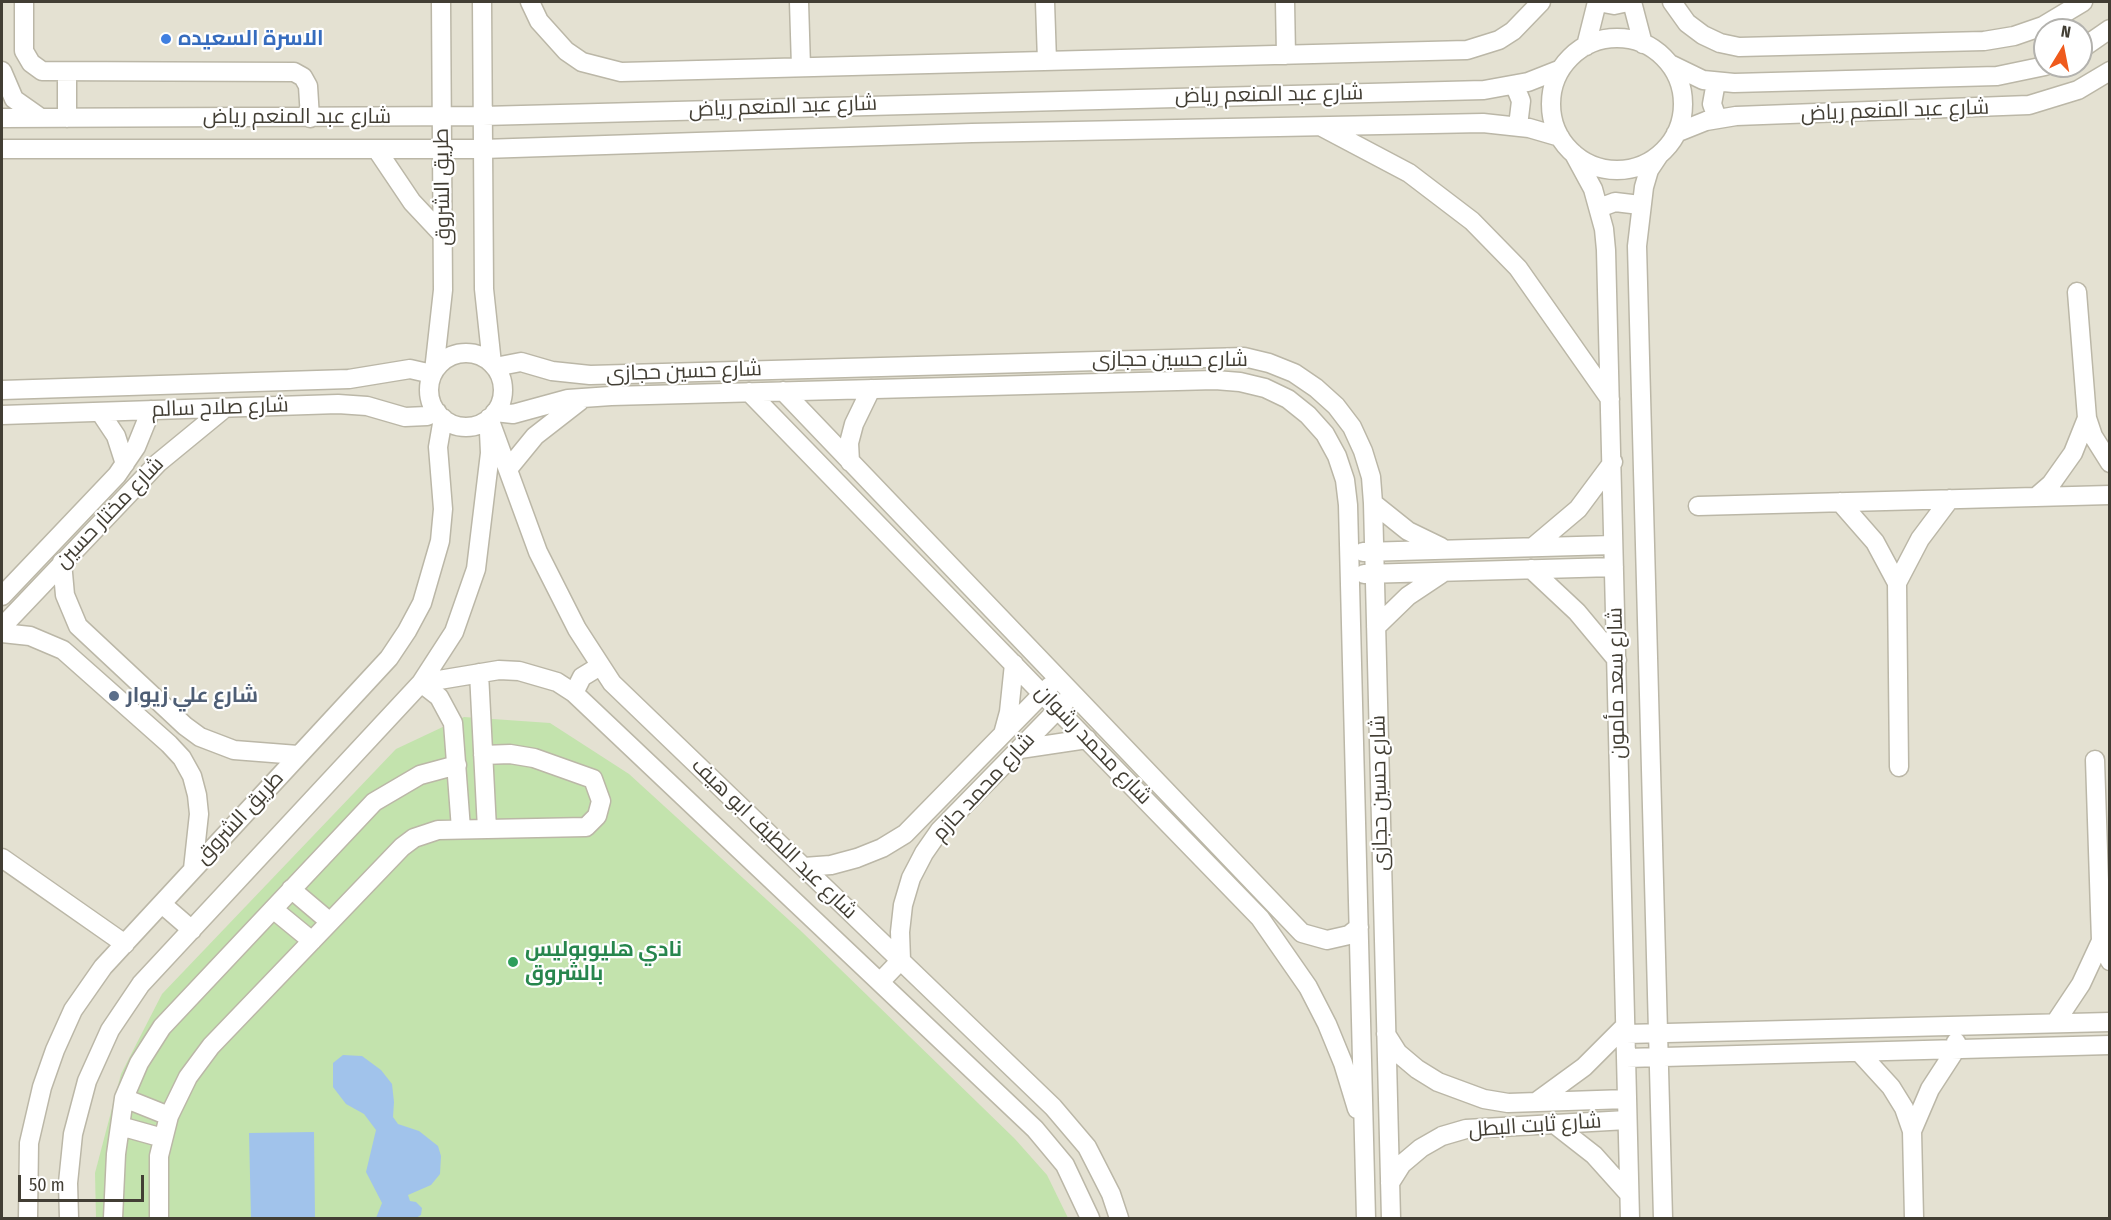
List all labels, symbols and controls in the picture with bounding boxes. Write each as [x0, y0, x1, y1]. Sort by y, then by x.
north arrow [2033, 18, 2093, 78]
text: N [2059, 22, 2072, 42]
place label: الاسرة السعيده [178, 26, 324, 52]
marker: الاسرة السعيده [159, 32, 173, 46]
street label: شارع عبد المنعم رياض [1175, 81, 1363, 109]
street label: شارع عبد المنعم رياض [688, 91, 878, 123]
street label: شارع عبد المنعم رياض [1800, 95, 1990, 127]
street label: شارع عبد المنعم رياض [203, 104, 391, 130]
street label: طريق الشروق [429, 128, 457, 246]
street label: شارع حسين حجازى [1092, 347, 1248, 373]
street label: شارع حسين حجازى [606, 357, 762, 387]
street label: شارع صلاح سالم [151, 393, 289, 423]
street label: شارع مختار حسين [51, 452, 169, 574]
street label: شارع سعد مأمون [1603, 607, 1631, 759]
street label: شارع محمد رشوان [1029, 680, 1157, 810]
place label: شارع علي زيوار [126, 683, 258, 709]
marker: شارع علي زيوار [107, 689, 121, 703]
street label: شارع حسين حجازى [1366, 715, 1394, 871]
street label: شارع محمد حازم [928, 728, 1040, 846]
street label: شارع عبد اللطيف ابو هيف [686, 753, 862, 925]
street label: طريق الشروق [191, 766, 289, 870]
place label: نادي هليوبوليس بالشروق [525, 937, 682, 987]
marker: نادي هليوبوليس بالشروق [506, 955, 520, 969]
street label: شارع ثابت البطل [1468, 1109, 1602, 1143]
scale bar [21, 1163, 147, 1201]
text: 50 m [29, 1174, 65, 1196]

